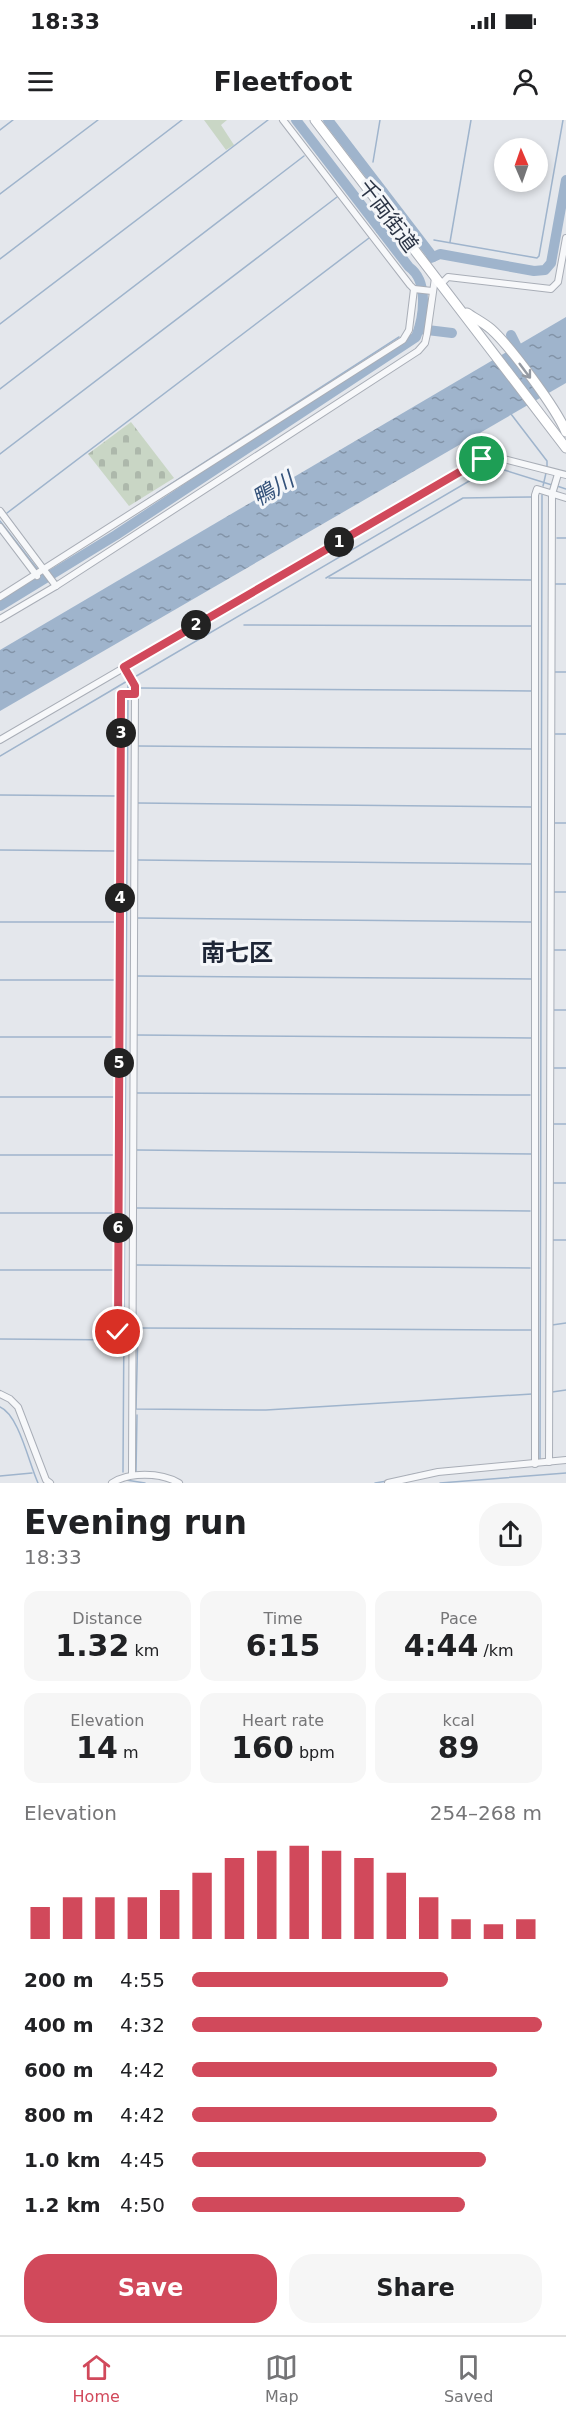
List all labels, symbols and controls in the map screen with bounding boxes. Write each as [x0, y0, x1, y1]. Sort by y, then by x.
text: 18:33 [30, 9, 100, 34]
icon: menu [24, 65, 57, 98]
icon: person [509, 65, 542, 98]
text: Fleetfoot [214, 66, 352, 97]
north arrow [494, 138, 548, 192]
map controls [494, 138, 548, 192]
street label: 千両街道 [353, 175, 423, 257]
one-way arrow [518, 363, 531, 379]
pin [456, 433, 507, 484]
icon: arrive [465, 442, 498, 475]
water label: 鴨川 [248, 466, 300, 511]
pin: 1 [324, 527, 354, 557]
text: 1 [333, 532, 345, 551]
pin: 2 [181, 610, 211, 640]
text: 2 [190, 615, 202, 634]
pin: 3 [106, 718, 136, 748]
text: 3 [115, 723, 127, 742]
pin: 4 [105, 883, 135, 913]
text: 4 [114, 888, 126, 907]
district label: 南七区 [201, 939, 273, 967]
pin: 5 [104, 1048, 134, 1078]
text: 5 [113, 1053, 125, 1072]
pin: 6 [103, 1213, 133, 1243]
text: 6 [112, 1218, 124, 1237]
pin [92, 1306, 143, 1357]
icon: check [101, 1315, 134, 1348]
text: Evening run [24, 1503, 247, 1542]
button: share [479, 1503, 542, 1566]
text: 18:33 [24, 1545, 82, 1569]
text: Distance [72, 1609, 142, 1628]
text: Time [263, 1609, 303, 1628]
text: Pace [440, 1609, 477, 1628]
text: 1.32 [55, 1628, 129, 1663]
text: 6:15 [246, 1628, 320, 1663]
text: 4:44 [404, 1628, 478, 1663]
text: km [129, 1641, 159, 1660]
text: /km [478, 1641, 514, 1660]
text: Elevation [70, 1711, 144, 1730]
text: Heart rate [242, 1711, 324, 1730]
text: kcal [443, 1711, 475, 1730]
text: 14 [76, 1730, 118, 1765]
text: 160 [231, 1730, 294, 1765]
text: 89 [438, 1730, 480, 1765]
text: m [118, 1743, 139, 1762]
text: bpm [294, 1743, 335, 1762]
text: Elevation [24, 1801, 117, 1825]
text: 254–268 m [430, 1801, 542, 1825]
text: 200 m [24, 1968, 94, 1992]
text: 4:55 [120, 1968, 165, 1992]
text: 400 m [24, 2013, 94, 2037]
text: 4:32 [120, 2013, 165, 2037]
text: 600 m [24, 2058, 94, 2082]
text: 4:42 [120, 2058, 165, 2082]
text: 800 m [24, 2103, 94, 2127]
text: 4:42 [120, 2103, 165, 2127]
text: 1.0 km [24, 2148, 101, 2172]
text: 4:45 [120, 2148, 165, 2172]
text: 1.2 km [24, 2193, 101, 2217]
text: 4:50 [120, 2193, 165, 2217]
button: Save [24, 2254, 277, 2323]
button: Share [289, 2254, 542, 2323]
tab: Home [73, 2351, 120, 2406]
tab: Map [265, 2351, 299, 2406]
tab: Saved [444, 2351, 493, 2406]

